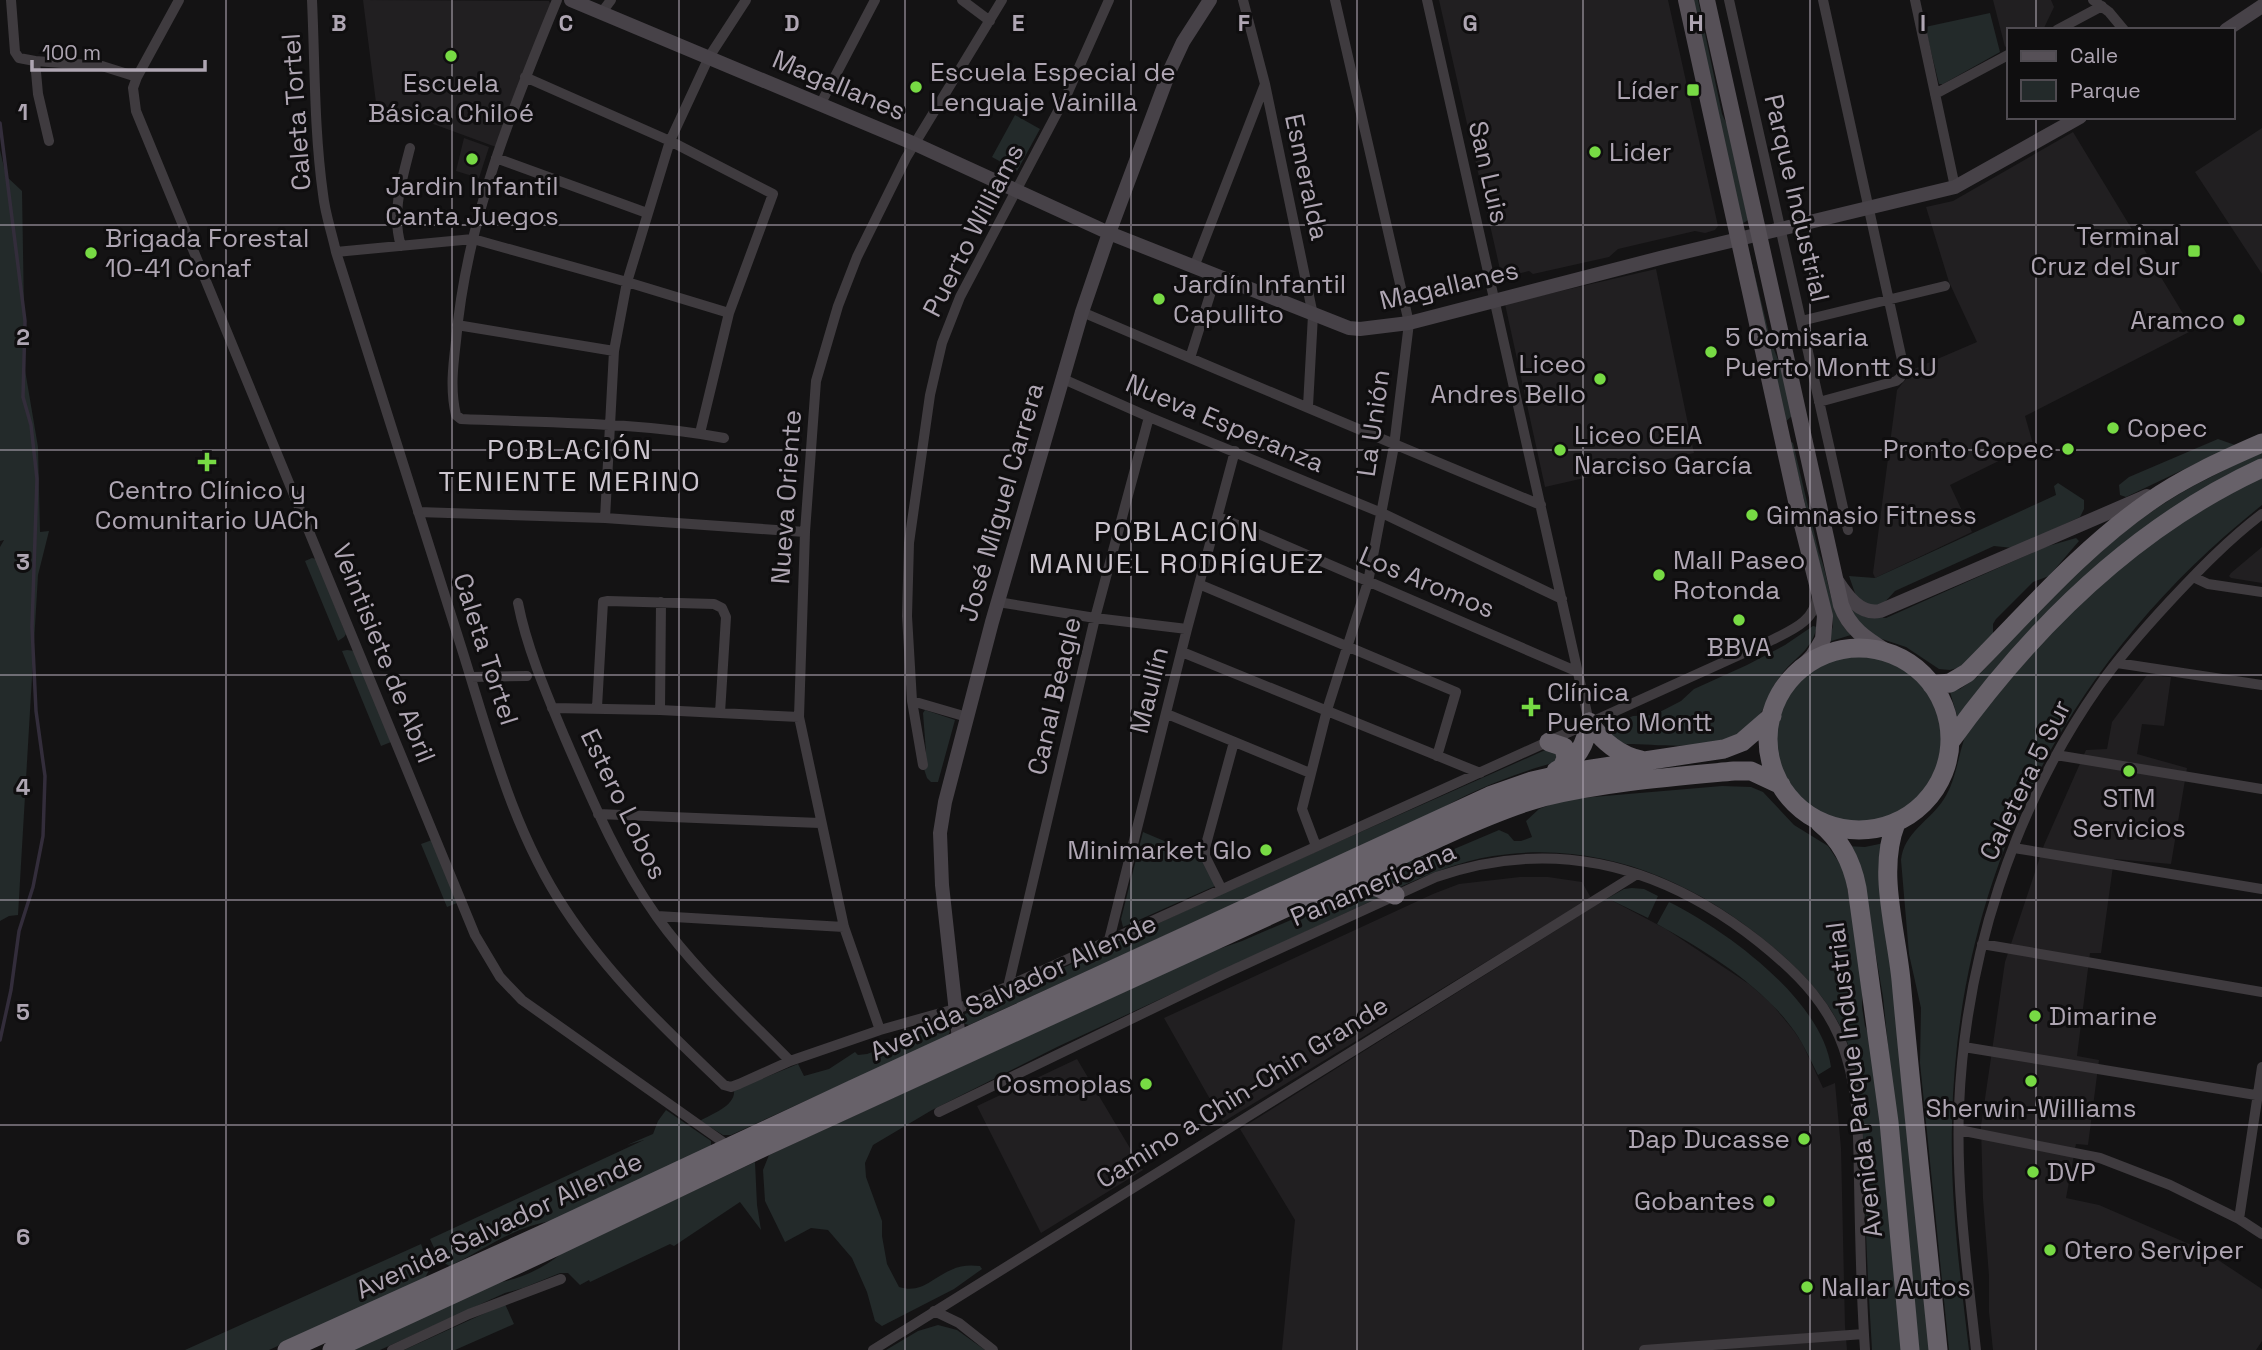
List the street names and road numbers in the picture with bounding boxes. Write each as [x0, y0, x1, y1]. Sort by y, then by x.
street label: Caleta Tortel [274, 32, 318, 192]
street label: Magallanes [767, 42, 911, 128]
street label: Parque Industrial [1757, 91, 1837, 305]
street label: Esmeralda [1277, 111, 1337, 243]
street label: San Luis [1461, 118, 1517, 226]
street label: Puerto Williams [915, 138, 1031, 322]
street label: Magallanes [1376, 253, 1522, 317]
street label: Nueva Esperanza [1121, 366, 1329, 480]
street label: La Unión [1349, 367, 1397, 479]
street label: José Miguel Carrera [951, 379, 1051, 625]
street label: Nueva Oriente [763, 409, 809, 585]
street label: Veintisiete de Abril [325, 538, 443, 768]
street label: Los Aromos [1354, 538, 1500, 626]
street label: Caleta Tortel [445, 569, 527, 729]
street label: Canal Beagle [1019, 614, 1089, 778]
street label: Maullín [1122, 643, 1176, 737]
street label: Caletera 5 Sur [1971, 694, 2079, 866]
street label: Estero Lobos [573, 723, 675, 885]
street label: Panamericana [1285, 834, 1461, 934]
street label: Avenida Salvador Allende [864, 906, 1162, 1068]
street label: Avenida Parque Industrial [1818, 920, 1890, 1240]
street label: Camino a Chin-Chin Grande [1089, 988, 1395, 1196]
street label: Avenida Salvador Allende [350, 1144, 648, 1306]

